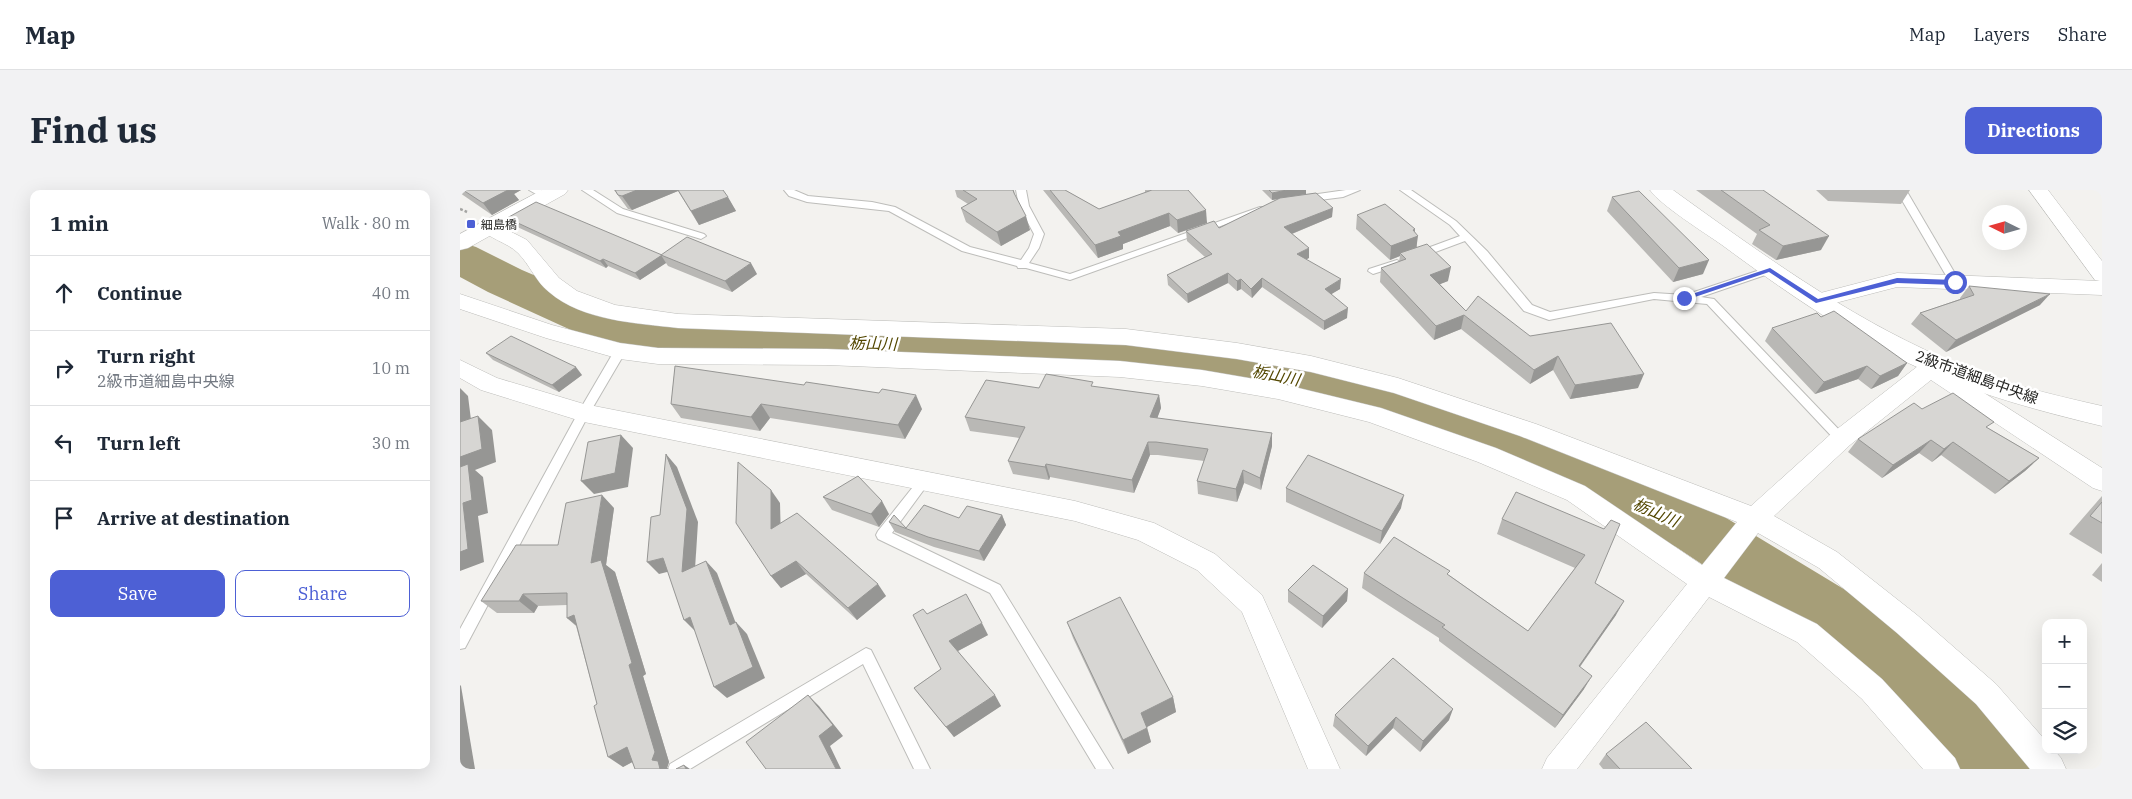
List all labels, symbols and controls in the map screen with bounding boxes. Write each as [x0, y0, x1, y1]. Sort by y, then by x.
text: Map [25, 19, 75, 51]
text: Map [1909, 23, 1946, 46]
text: Layers [1974, 23, 2030, 46]
text: Share [2058, 23, 2107, 46]
text: Find us [30, 107, 157, 153]
button: Directions [1965, 107, 2102, 154]
north arrow [1982, 205, 2027, 250]
text: 1 min [50, 209, 109, 237]
text: Walk · 80 m [322, 213, 410, 233]
place label: 細島橋 [481, 217, 517, 232]
marker: 細島橋 [465, 218, 477, 230]
route start [1944, 271, 1967, 294]
icon: ahead [50, 279, 78, 307]
text: Continue [97, 281, 182, 305]
text: 40 m [372, 283, 410, 303]
route end [1673, 287, 1696, 310]
water label: 栃山川 [849, 332, 899, 354]
text: Turn right [97, 344, 195, 368]
street label: 2級市道細島中央線 [1913, 346, 2041, 408]
icon: right [50, 354, 78, 382]
text: 10 m [372, 358, 410, 378]
water label: 栃山川 [1251, 361, 1303, 390]
text: 2級市道細島中央線 [97, 371, 235, 391]
icon: left [50, 429, 78, 457]
text: Turn left [97, 431, 180, 455]
text: 30 m [372, 433, 410, 453]
water label: 栃山川 [1630, 493, 1684, 532]
icon: arrive [50, 504, 78, 532]
text: Arrive at destination [97, 506, 290, 530]
button: Save [50, 570, 225, 617]
button: Share [235, 570, 410, 617]
map controls [2042, 619, 2087, 754]
button: + [2042, 619, 2087, 664]
button: − [2042, 664, 2087, 709]
button: layers [2042, 709, 2087, 754]

